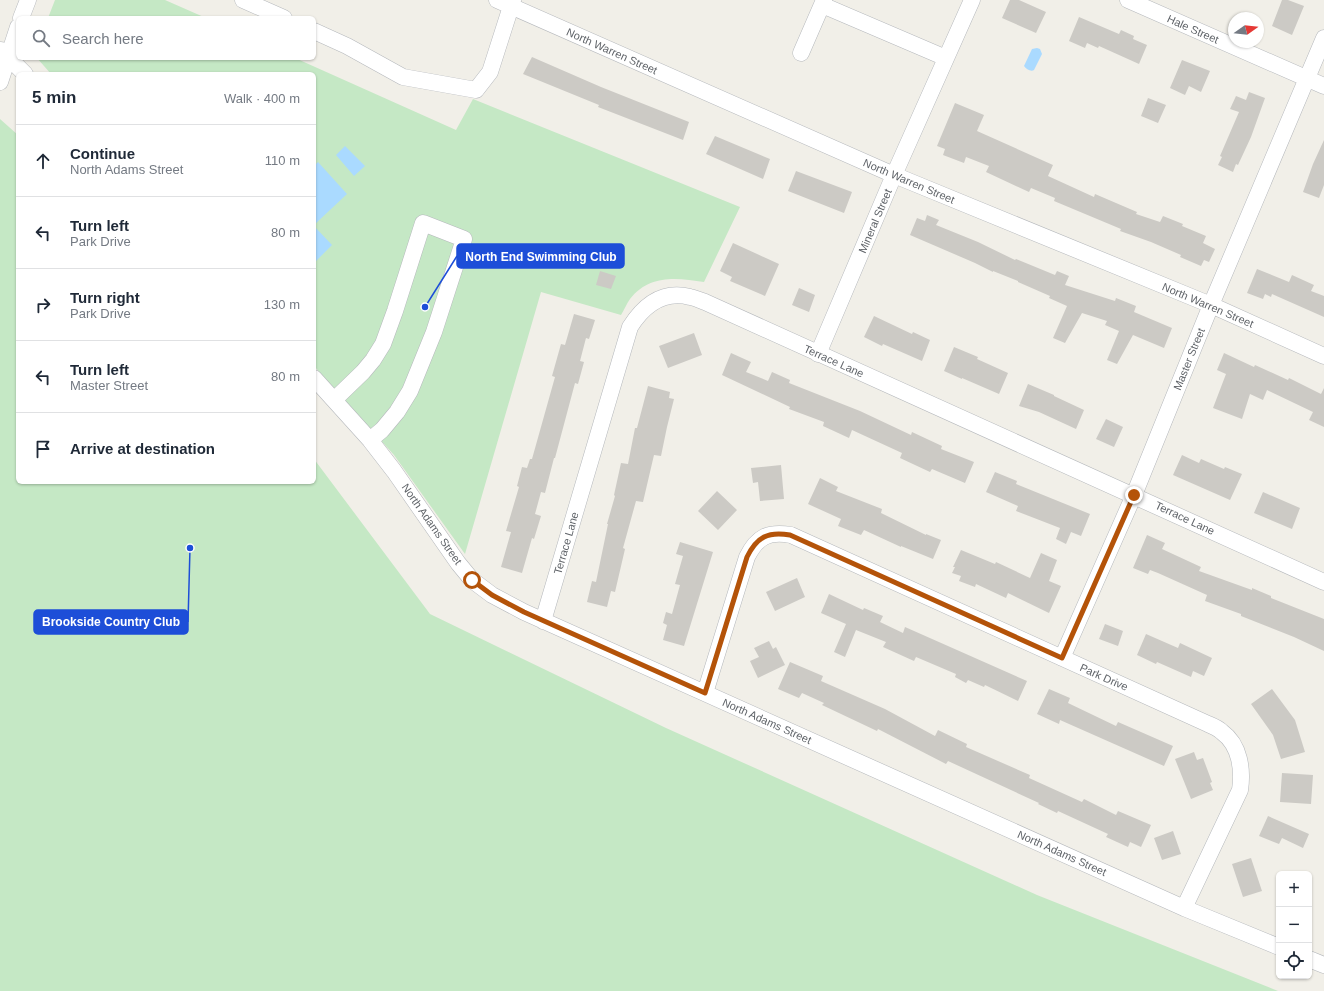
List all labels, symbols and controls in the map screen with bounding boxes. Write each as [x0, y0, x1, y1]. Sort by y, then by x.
street label: Hale Street [1165, 12, 1221, 46]
north arrow [1228, 12, 1264, 48]
search box [16, 16, 316, 60]
street label: North Warren Street [565, 26, 659, 76]
icon: search [30, 27, 52, 49]
text: Search here [62, 30, 144, 47]
text: 5 min [32, 88, 76, 107]
text: Walk · 400 m [224, 91, 300, 106]
text: Continue [70, 145, 135, 162]
icon: ahead [32, 150, 54, 172]
text: 110 m [265, 153, 300, 168]
street label: North Warren Street [862, 156, 956, 206]
text: North Adams Street [70, 162, 183, 177]
street label: Mineral Street [856, 187, 894, 255]
text: Turn left [70, 217, 129, 234]
icon: left [32, 222, 54, 244]
text: 80 m [271, 225, 300, 240]
text: Park Drive [70, 234, 131, 249]
callout: North End Swimming Club [457, 244, 624, 268]
text: North End Swimming Club [465, 250, 617, 264]
street label: North Warren Street [1161, 280, 1255, 330]
text: Turn right [70, 289, 140, 306]
icon: right [32, 294, 54, 316]
text: 130 m [264, 297, 300, 312]
text: Park Drive [70, 306, 131, 321]
street label: Master Street [1171, 326, 1207, 392]
street label: Terrace Lane [802, 342, 866, 380]
text: Turn left [70, 361, 129, 378]
icon: left [32, 366, 54, 388]
text: 80 m [271, 369, 300, 384]
text: Master Street [70, 378, 148, 393]
icon: arrive [32, 438, 54, 460]
text: Arrive at destination [70, 440, 215, 457]
street label: North Adams Street [400, 481, 464, 567]
route end [1125, 486, 1143, 504]
street label: Terrace Lane [1153, 499, 1217, 537]
street label: Terrace Lane [551, 510, 581, 576]
route start [463, 571, 481, 589]
callout: Brookside Country Club [34, 610, 188, 634]
text: Brookside Country Club [42, 615, 180, 629]
street label: Park Drive [1078, 661, 1130, 693]
street label: North Adams Street [721, 696, 813, 746]
street label: North Adams Street [1016, 828, 1108, 878]
map controls [1276, 871, 1312, 979]
button: + [1276, 871, 1312, 907]
button: − [1276, 907, 1312, 943]
button: locate [1276, 943, 1312, 979]

